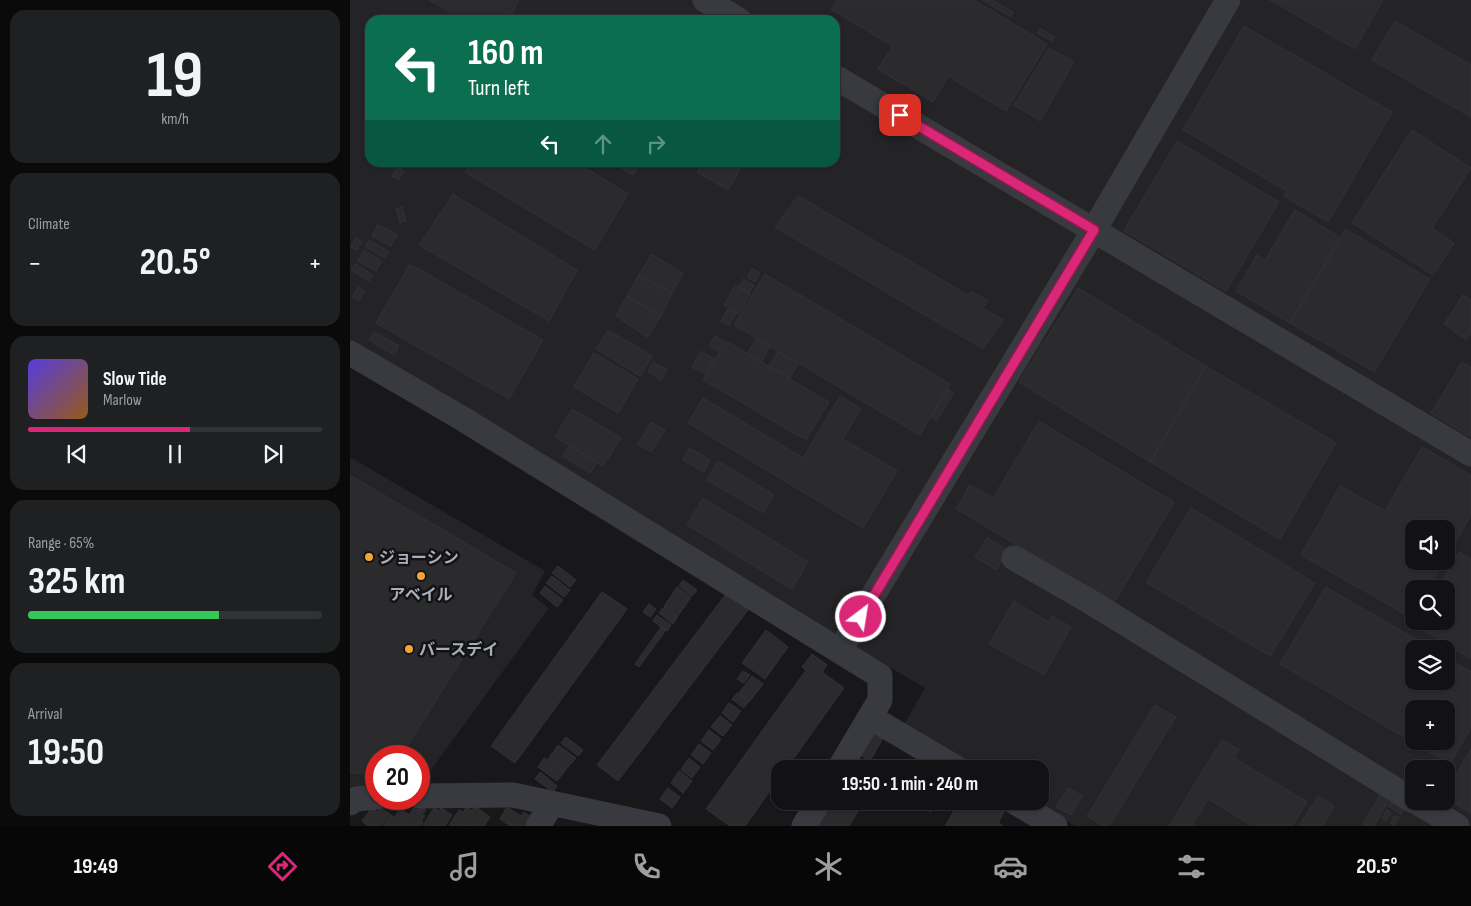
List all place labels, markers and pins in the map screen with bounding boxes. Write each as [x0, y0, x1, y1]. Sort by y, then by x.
pin [879, 94, 921, 136]
place label: ジョーシン [379, 549, 459, 568]
marker: ジョーシン [363, 551, 375, 563]
marker: アベイル [415, 570, 427, 582]
place label: アベイル [389, 586, 453, 605]
place label: バースデイ [419, 641, 498, 660]
marker: バースデイ [403, 643, 415, 655]

